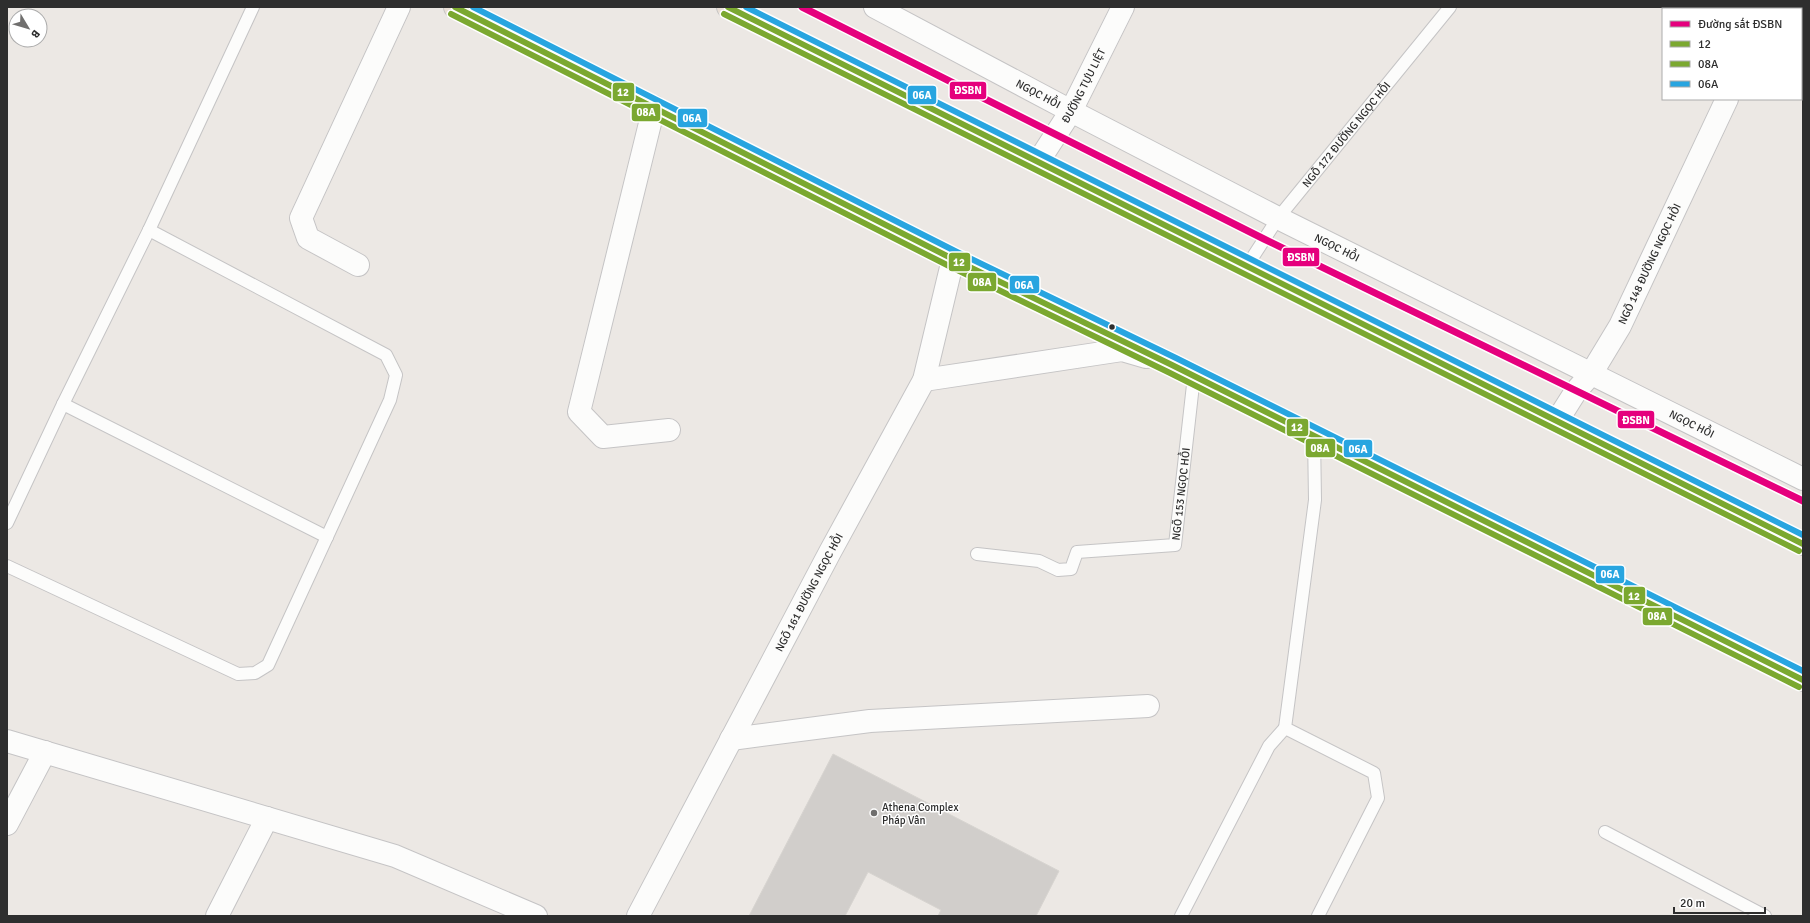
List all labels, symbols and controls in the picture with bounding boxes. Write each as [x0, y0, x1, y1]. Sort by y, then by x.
north arrow [8, 8, 48, 48]
legend [1662, 8, 1802, 100]
text: Đường sắt ĐSBN [1698, 17, 1782, 32]
text: B [28, 27, 43, 41]
text: 12 [1698, 37, 1711, 52]
street label: ĐƯỜNG TỰU LIỆT [1059, 46, 1108, 125]
text: 08A [1698, 57, 1719, 72]
street label: NGỌC HỒI [1014, 77, 1063, 111]
text: 06A [1698, 77, 1719, 92]
street label: NGÕ 172 ĐƯỜNG NGỌC HỒI [1299, 79, 1393, 190]
line badge: ĐSBN [949, 81, 987, 100]
line badge: 12 [612, 82, 635, 102]
text: ĐSBN [954, 84, 982, 97]
line badge: 06A [907, 85, 937, 105]
text: 12 [617, 86, 629, 99]
text: 06A [913, 89, 931, 102]
line badge: 08A [631, 103, 661, 122]
text: 08A [637, 106, 655, 119]
line badge: 06A [677, 108, 708, 128]
text: 06A [683, 112, 701, 125]
street label: NGÕ 148 ĐƯỜNG NGỌC HỒI [1615, 201, 1683, 326]
street label: NGỌC HỒI [1312, 231, 1362, 264]
line badge: ĐSBN [1282, 247, 1320, 267]
text: ĐSBN [1287, 251, 1315, 264]
line badge: 12 [948, 252, 971, 272]
text: 12 [953, 256, 965, 269]
line badge: 08A [967, 272, 997, 292]
line badge: 06A [1009, 275, 1040, 294]
text: 08A [973, 276, 991, 289]
text: 06A [1015, 279, 1033, 292]
unlabelled marker [1107, 322, 1117, 332]
street label: NGỌC HỒI [1667, 407, 1717, 440]
line badge: ĐSBN [1617, 410, 1655, 429]
text: ĐSBN [1622, 414, 1650, 427]
line badge: 12 [1286, 418, 1309, 437]
text: 12 [1291, 421, 1303, 434]
line badge: 08A [1305, 438, 1336, 458]
line badge: 06A [1343, 439, 1373, 458]
text: 08A [1311, 442, 1329, 455]
text: 06A [1349, 443, 1367, 456]
street label: NGÕ 153 NGỌC HỒI [1169, 447, 1192, 541]
street label: NGÕ 161 ĐƯỜNG NGỌC HỒI [772, 531, 846, 654]
line badge: 06A [1595, 565, 1625, 584]
text: 06A [1601, 568, 1619, 581]
line badge: 12 [1623, 586, 1646, 605]
text: 12 [1628, 590, 1640, 603]
line badge: 08A [1642, 607, 1673, 626]
text: 08A [1648, 610, 1666, 623]
place label: Athena Complex Pháp Vân [882, 801, 958, 827]
marker: Athena Complex Pháp Vân [869, 808, 879, 818]
scale bar [1674, 889, 1765, 915]
text: 20 m [1680, 896, 1705, 911]

